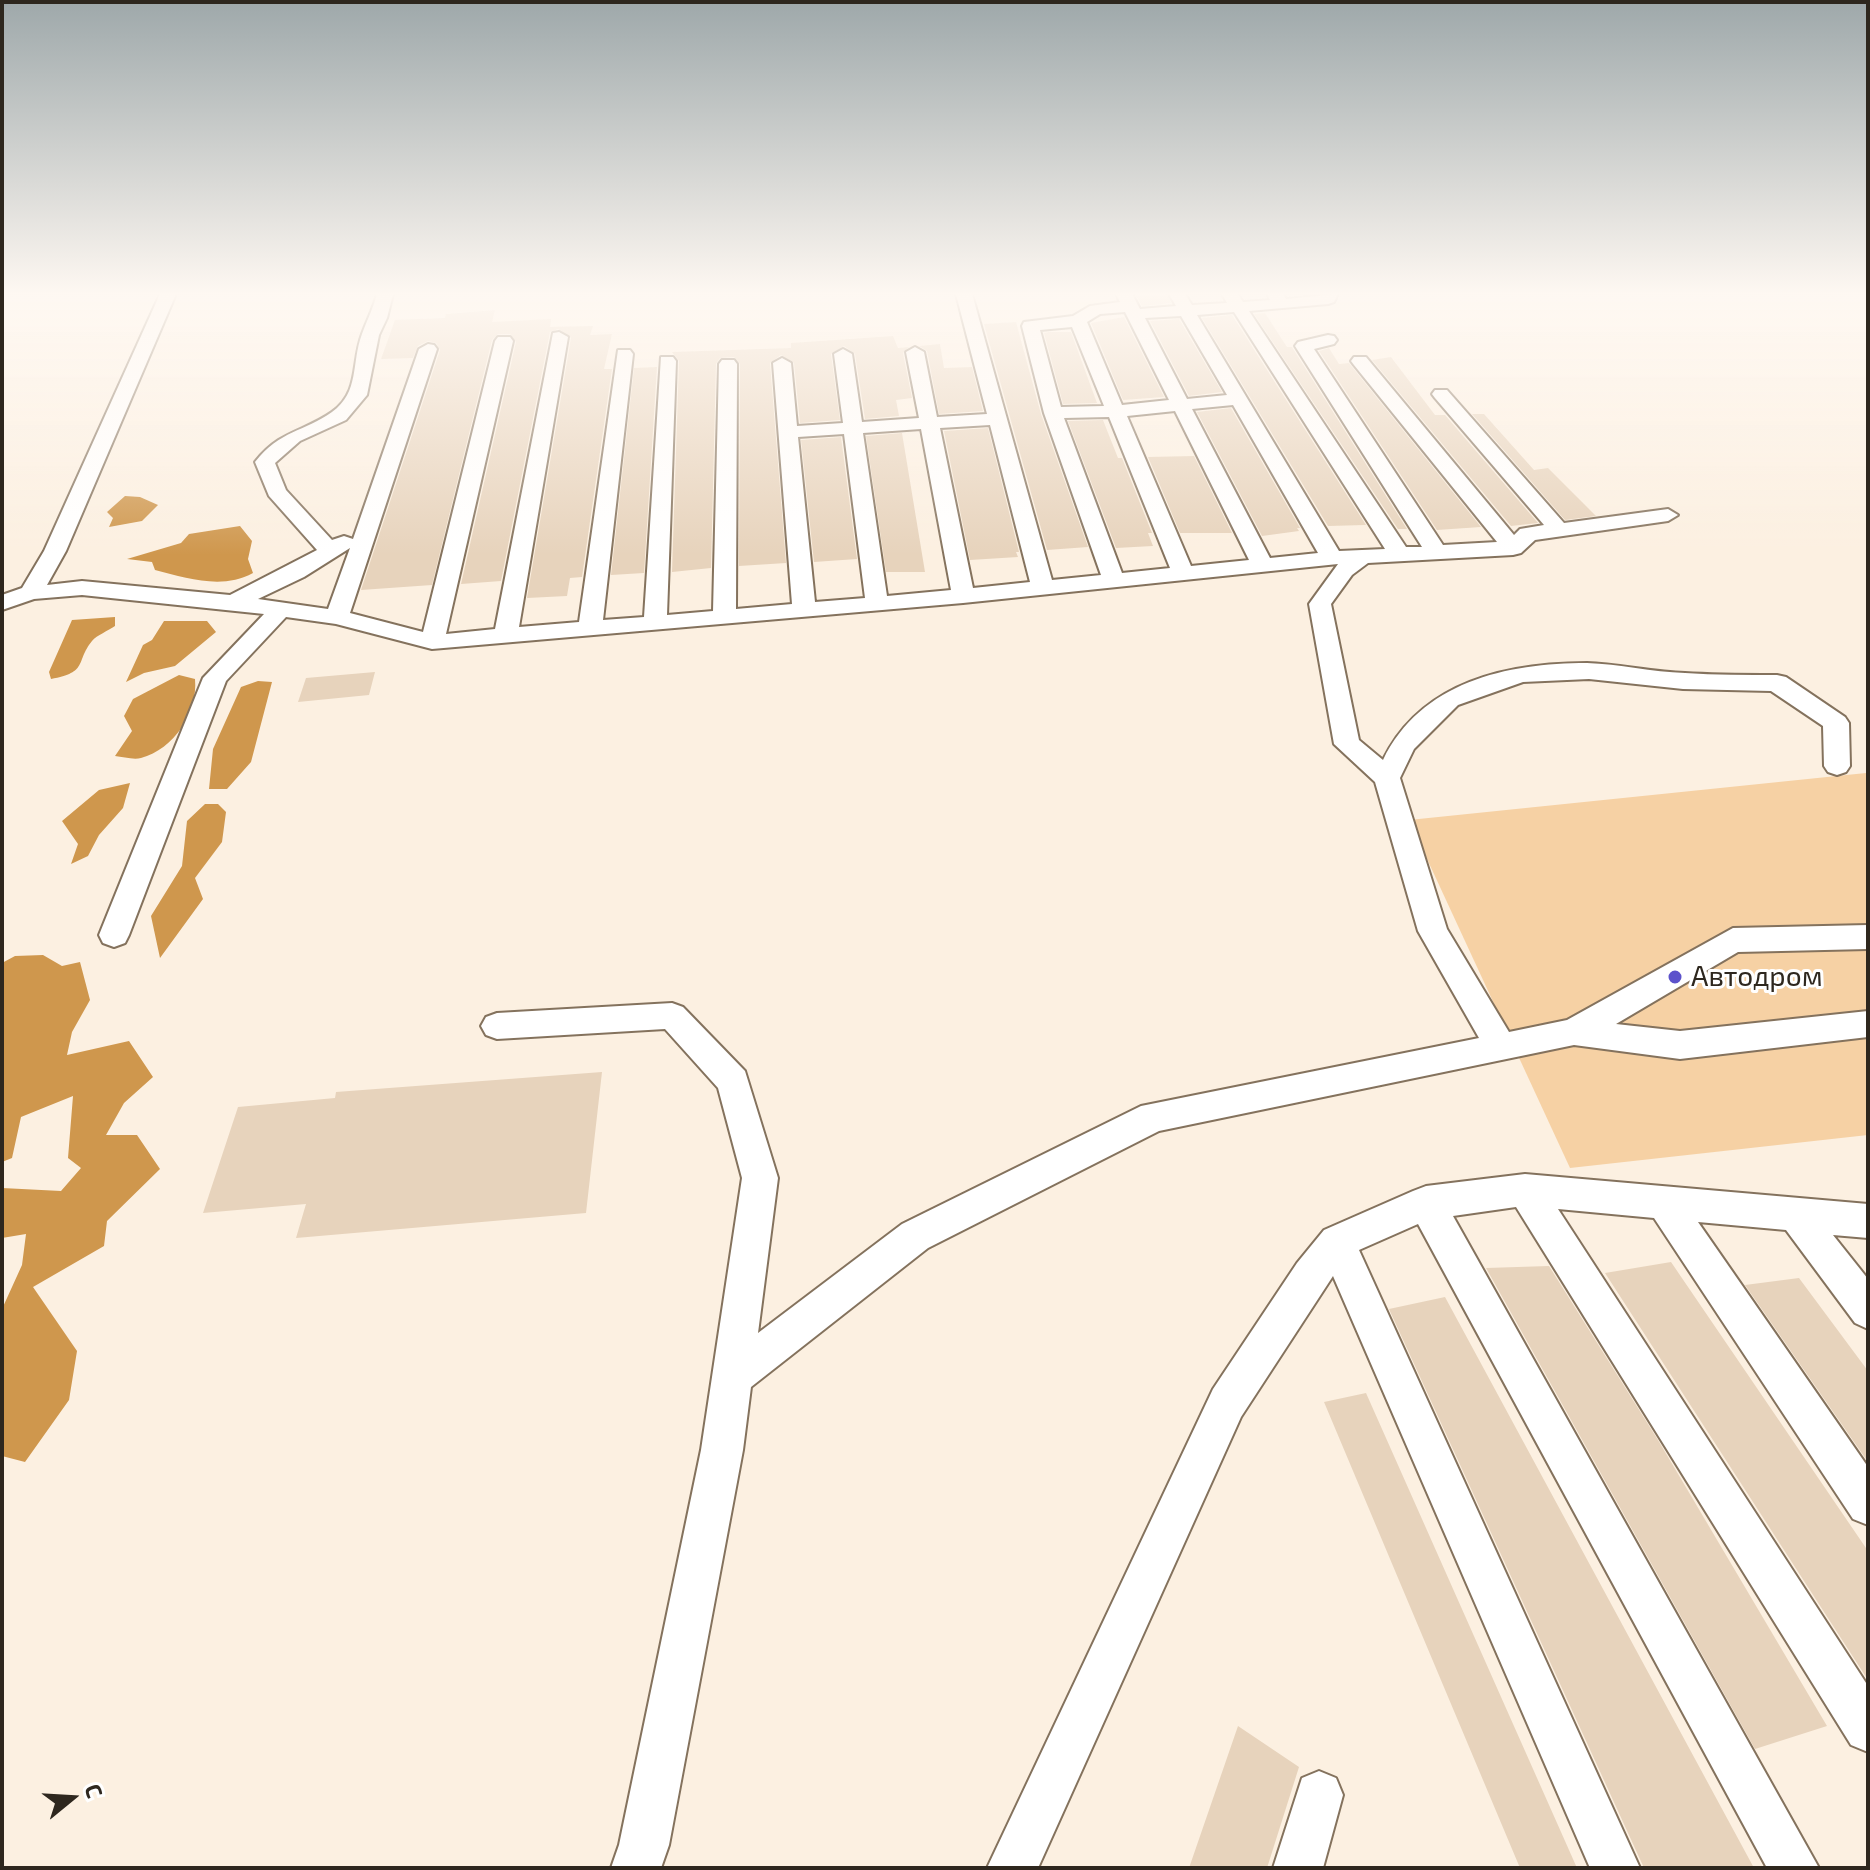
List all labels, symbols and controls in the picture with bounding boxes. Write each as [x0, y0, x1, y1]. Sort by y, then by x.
place label: Автодром [1691, 960, 1823, 994]
marker: Автодром [1666, 968, 1684, 986]
north arrow [32, 1758, 112, 1838]
text: С [80, 1780, 109, 1801]

